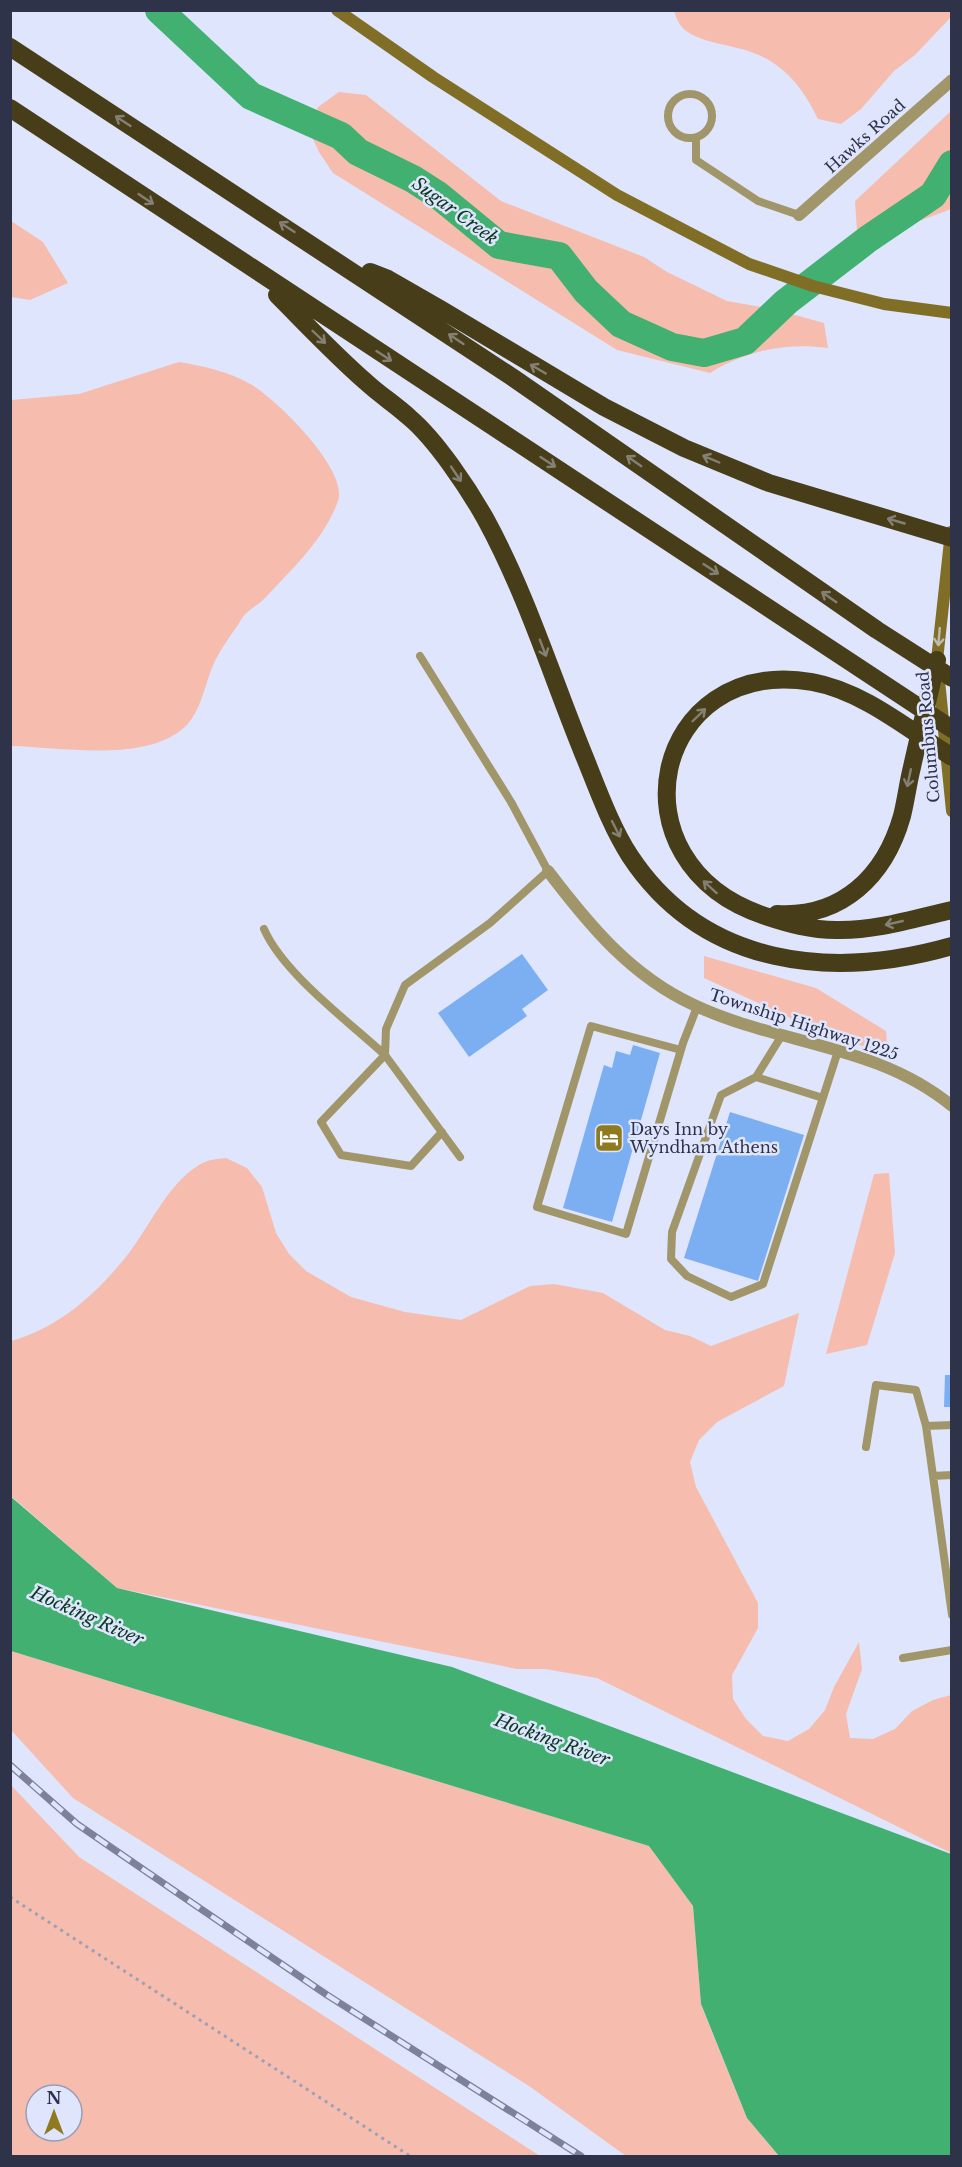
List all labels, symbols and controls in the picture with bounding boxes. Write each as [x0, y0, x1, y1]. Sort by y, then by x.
street label: Hawks Road [821, 95, 909, 177]
one-way arrow [115, 114, 132, 126]
water label: Sugar Creek [408, 172, 502, 250]
one-way arrow [138, 193, 154, 205]
one-way arrow [279, 221, 295, 233]
one-way arrow [312, 329, 327, 344]
one-way arrow [448, 333, 465, 345]
one-way arrow [375, 350, 392, 362]
one-way arrow [530, 363, 547, 375]
one-way arrow [702, 453, 721, 464]
one-way arrow [627, 455, 643, 467]
one-way arrow [539, 456, 556, 469]
one-way arrow [450, 466, 462, 482]
one-way arrow [887, 515, 906, 526]
one-way arrow [702, 563, 719, 575]
one-way arrow [821, 591, 837, 603]
one-way arrow [933, 627, 944, 647]
one-way arrow [538, 638, 549, 657]
street label: Columbus Road [912, 670, 944, 804]
one-way arrow [692, 708, 707, 722]
one-way arrow [903, 768, 915, 787]
one-way arrow [611, 819, 622, 837]
one-way arrow [703, 880, 718, 894]
one-way arrow [885, 918, 905, 929]
street label: Township Highway 1225 [707, 984, 901, 1064]
place label: Days Inn by Wyndham Athens [629, 1119, 778, 1157]
hotel icon: Days Inn by Wyndham Athens [593, 1122, 625, 1154]
water label: Hocking River [26, 1581, 147, 1651]
water label: Hocking River [490, 1709, 613, 1771]
north arrow [24, 2083, 84, 2143]
text: N [46, 2088, 62, 2108]

